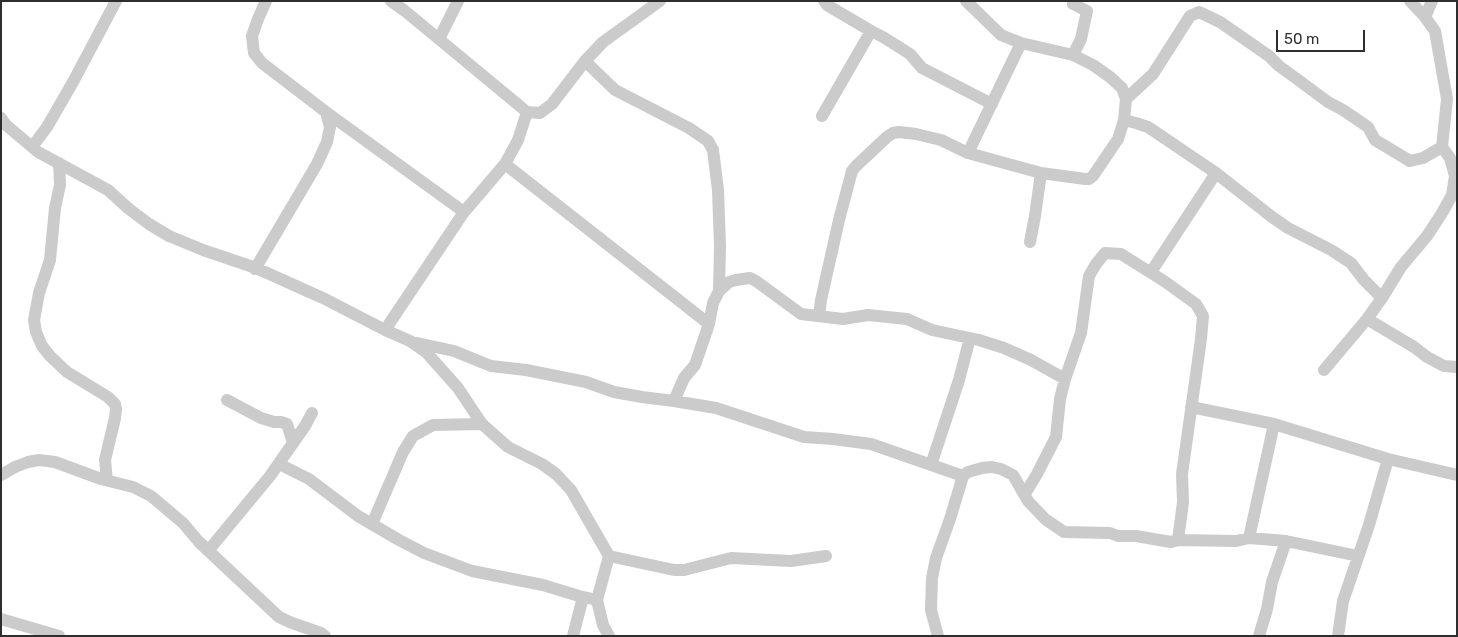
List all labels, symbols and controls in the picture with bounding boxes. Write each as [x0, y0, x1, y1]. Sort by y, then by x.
scale bar [1278, 20, 1367, 52]
text: 50 m [1284, 30, 1319, 48]

